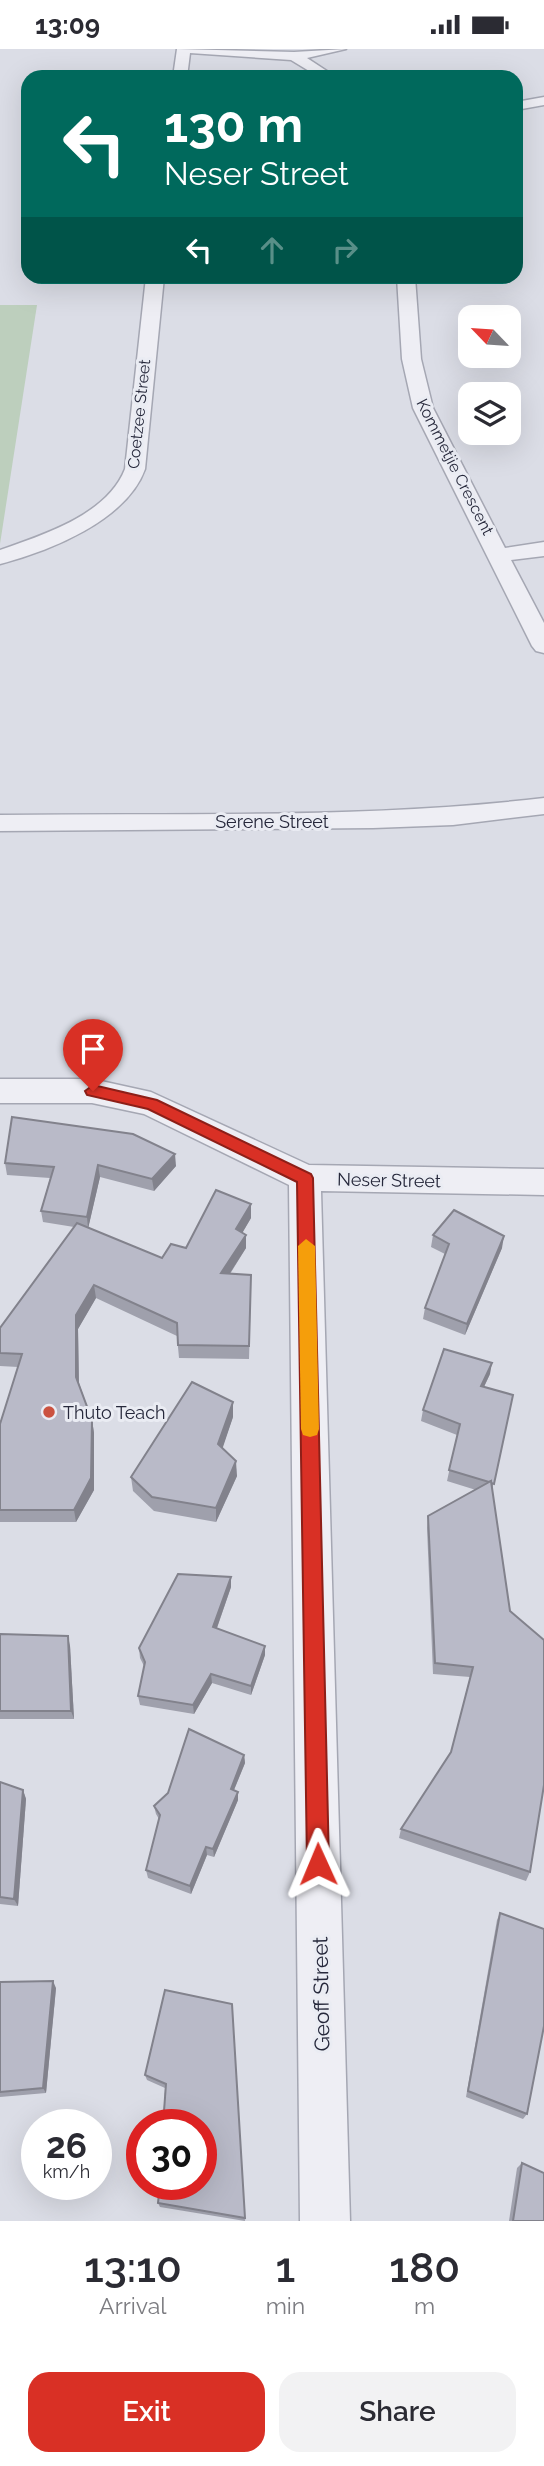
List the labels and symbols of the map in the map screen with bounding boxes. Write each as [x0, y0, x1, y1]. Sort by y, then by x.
north arrow [458, 305, 522, 367]
street label: Coetzee Street [124, 358, 154, 470]
street label: Kommetjie Crescent [412, 396, 498, 539]
street label: Serene Street [215, 811, 329, 832]
pin [63, 1019, 123, 1091]
street label: Neser Street [337, 1169, 441, 1191]
place label: Thuto Teach [63, 1402, 166, 1423]
marker: Thuto Teach [41, 1404, 57, 1420]
position arrow [281, 1827, 355, 1901]
street label: Geoff Street [307, 1936, 335, 2052]
speed limit sign: 30 [126, 2109, 217, 2200]

